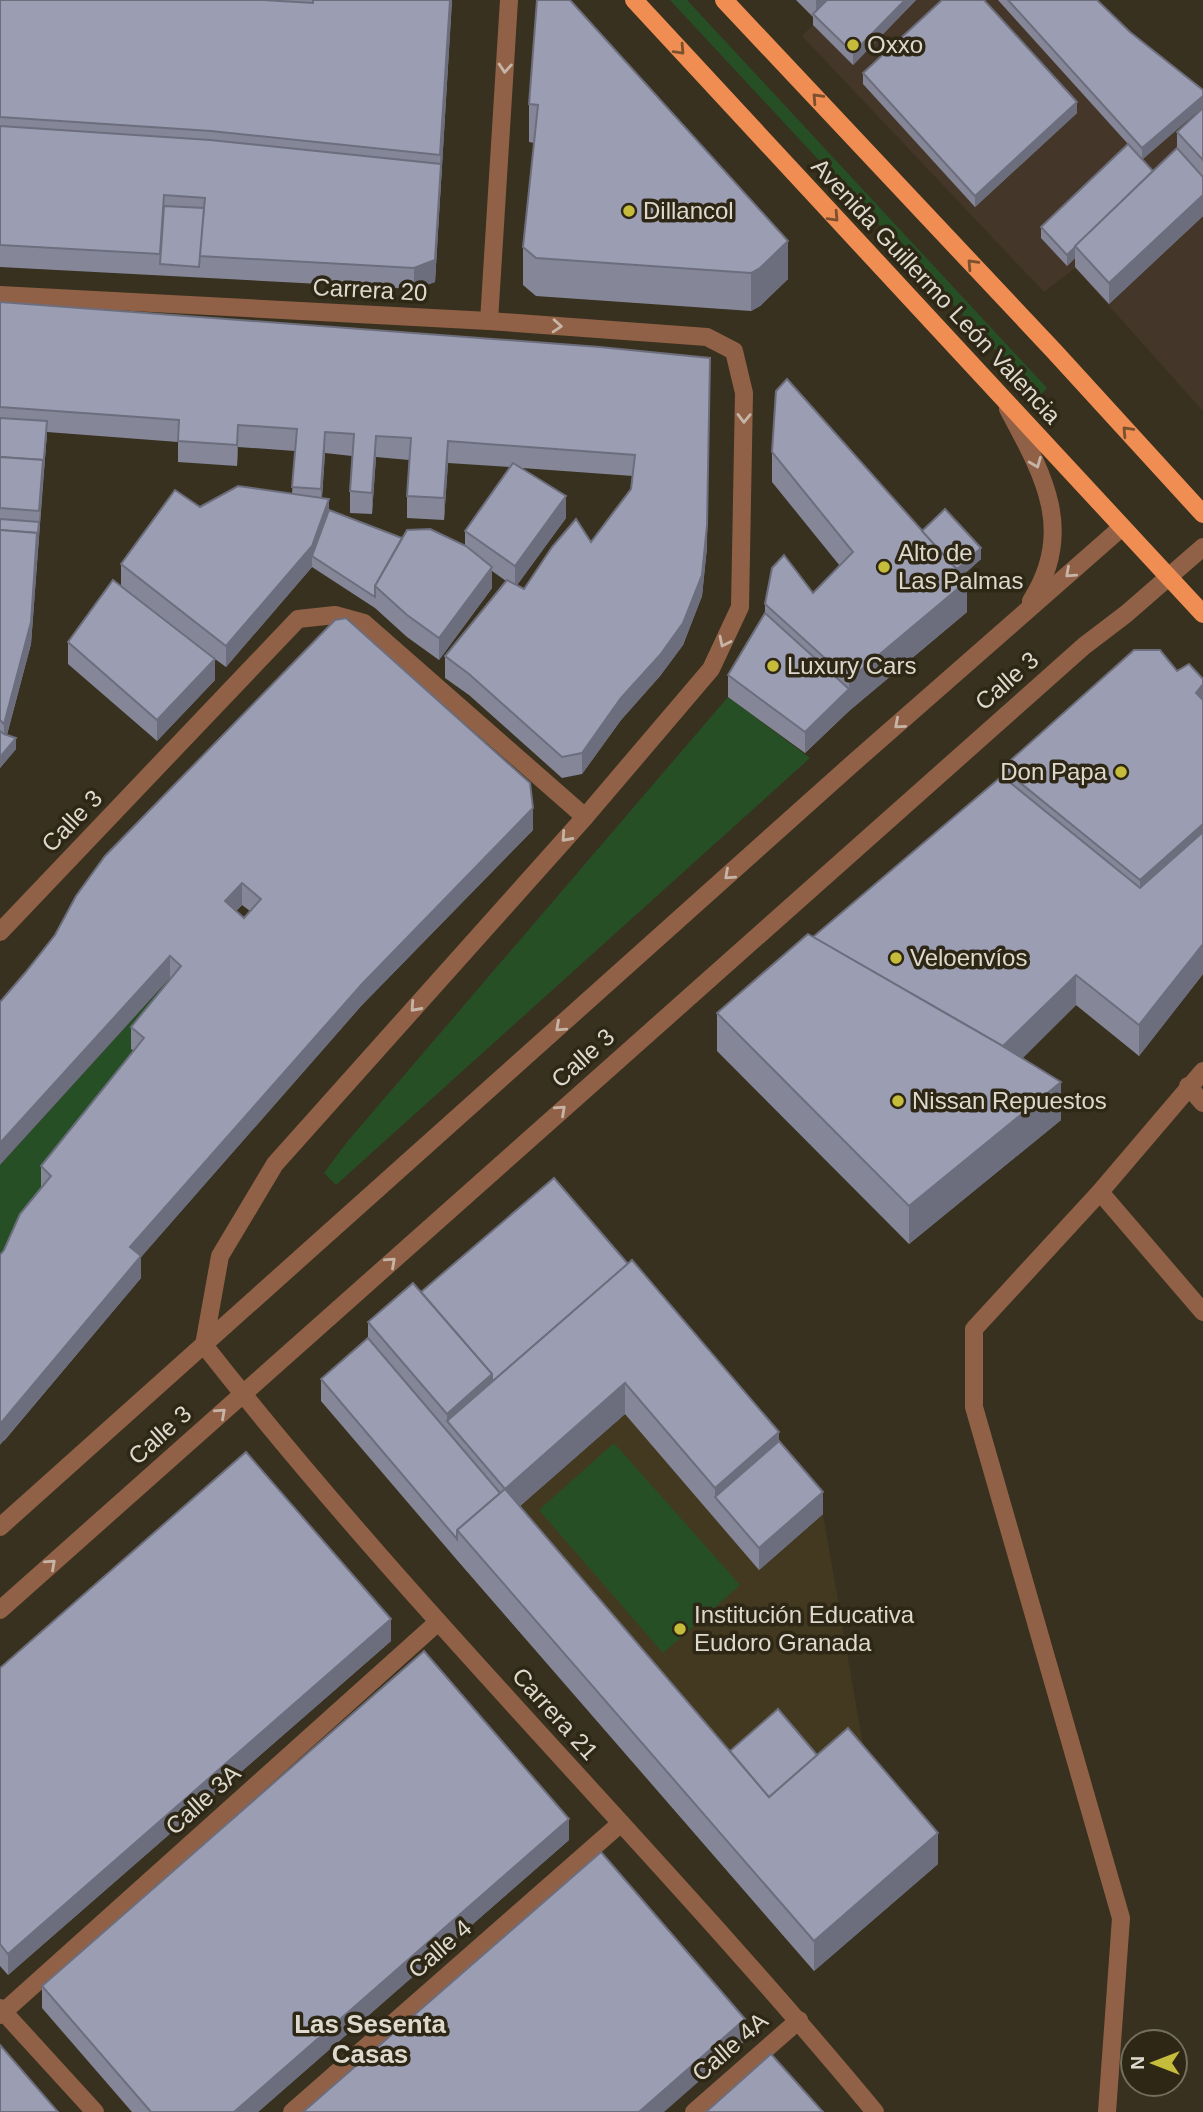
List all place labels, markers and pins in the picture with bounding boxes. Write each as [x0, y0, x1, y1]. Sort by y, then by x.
place label: Oxxo [867, 31, 923, 58]
marker: Oxxo [845, 37, 861, 53]
place label: Dillancol [643, 197, 734, 224]
marker: Dillancol [621, 203, 637, 219]
place label: Alto de Las Palmas [898, 539, 1023, 594]
marker: Alto de Las Palmas [876, 559, 892, 575]
place label: Luxury Cars [787, 652, 916, 679]
marker: Luxury Cars [765, 658, 781, 674]
place label: Don Papa [1000, 758, 1108, 785]
marker: Don Papa [1113, 764, 1129, 780]
place label: Veloenvíos [910, 944, 1027, 971]
marker: Veloenvíos [888, 950, 904, 966]
place label: Nissan Repuestos [912, 1087, 1107, 1114]
marker: Nissan Repuestos [890, 1093, 906, 1109]
place label: Institución Educativa Eudoro Granada [694, 1601, 915, 1656]
marker: Institución Educativa Eudoro Granada [672, 1621, 688, 1637]

